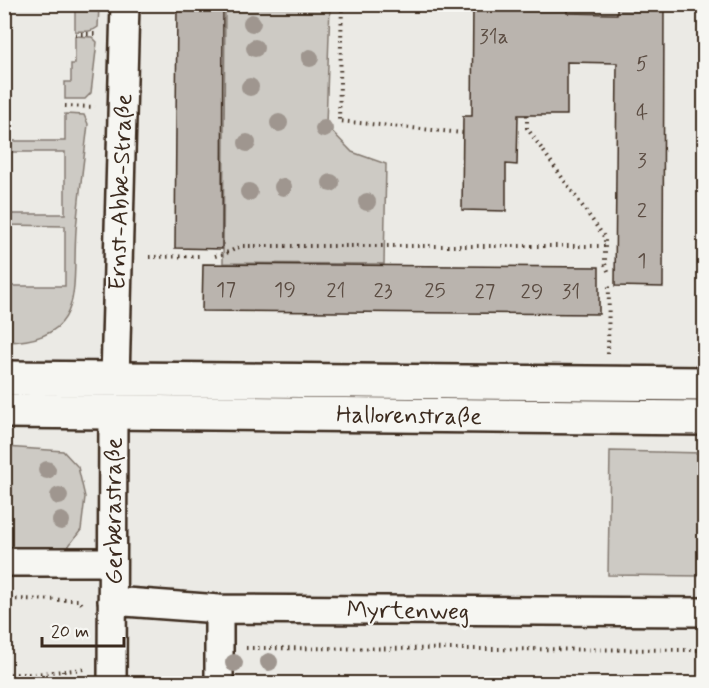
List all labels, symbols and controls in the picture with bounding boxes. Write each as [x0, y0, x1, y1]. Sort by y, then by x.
house number: 31a [479, 23, 509, 51]
house number: 5 [636, 50, 648, 78]
street label: Ernst-Abbe-Straße [103, 93, 140, 291]
house number: 4 [636, 99, 648, 127]
house number: 3 [637, 147, 647, 175]
house number: 2 [637, 197, 647, 225]
house number: 1 [637, 247, 647, 275]
house number: 17 [216, 276, 236, 304]
house number: 19 [274, 276, 296, 304]
house number: 21 [326, 277, 346, 305]
house number: 23 [373, 277, 393, 305]
house number: 25 [424, 277, 446, 305]
house number: 27 [475, 278, 495, 306]
house number: 29 [521, 278, 543, 306]
house number: 31 [562, 278, 580, 306]
street label: Hallorenstraße [336, 400, 482, 433]
street label: Gerberastraße [99, 437, 130, 585]
street label: Myrtenweg [346, 595, 470, 628]
scale bar [42, 610, 124, 648]
text: 20 m [51, 620, 89, 644]

